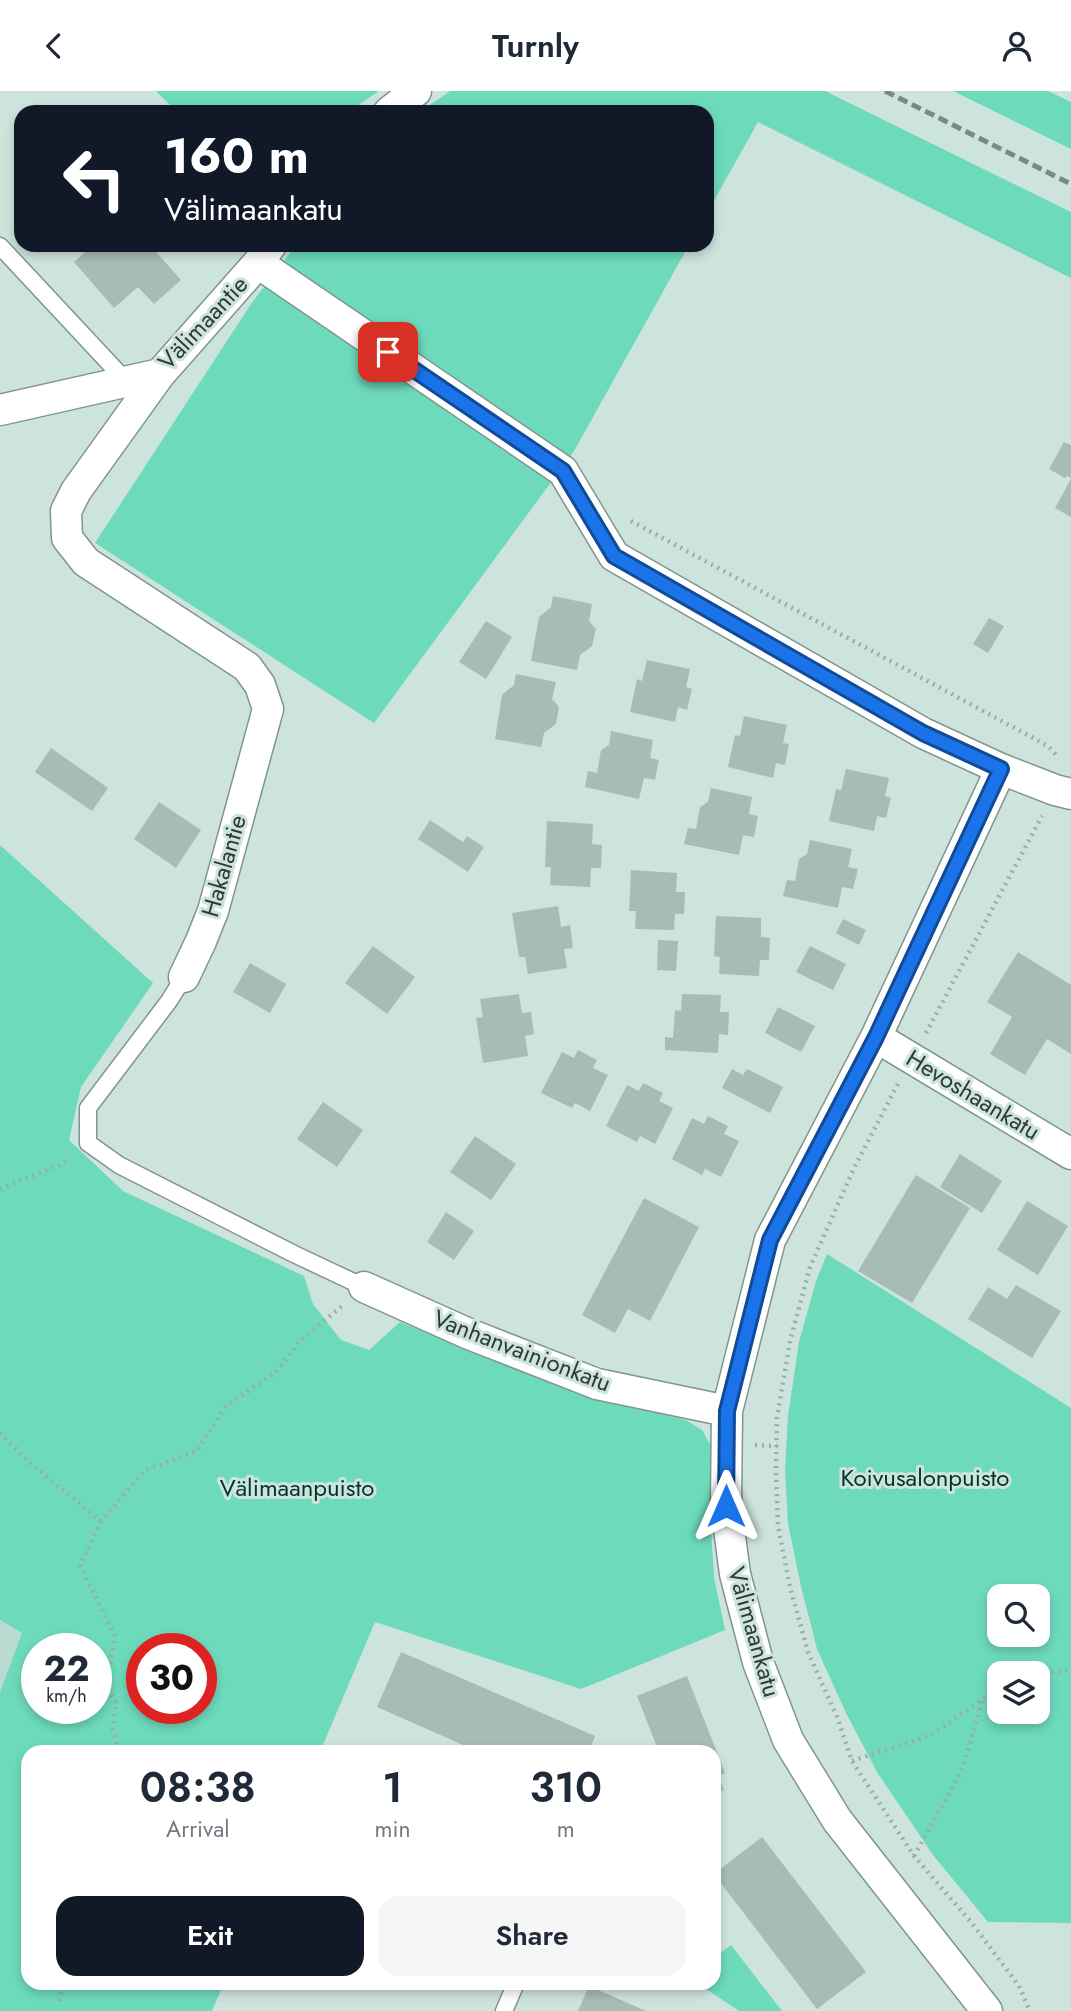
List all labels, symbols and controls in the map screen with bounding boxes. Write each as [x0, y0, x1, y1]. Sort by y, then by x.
text: Turnly [492, 23, 579, 69]
icon: back [35, 27, 73, 65]
icon: person [998, 27, 1036, 65]
text: 160 m [164, 121, 309, 191]
icon: left [49, 133, 140, 224]
text: Välimaankatu [164, 186, 343, 232]
street label: Välimaantie [150, 268, 256, 378]
pin [358, 322, 418, 382]
icon: arrive [369, 333, 407, 371]
street label: Hakalantie [192, 811, 255, 921]
street label: Hevoshaankatu [900, 1041, 1047, 1148]
street label: Vanhanvainionkatu [428, 1301, 616, 1400]
park label: Koivusalonpuisto [841, 1460, 1009, 1495]
position arrow [689, 1469, 763, 1543]
park label: Välimaanpuisto [220, 1470, 374, 1505]
street label: Välimaankatu [719, 1563, 790, 1701]
map controls [987, 1584, 1050, 1724]
button: search [987, 1584, 1050, 1647]
speed limit sign: 30 [126, 1633, 217, 1724]
text: 22 [44, 1644, 89, 1694]
button: layers [987, 1661, 1050, 1724]
text: km/h [46, 1683, 87, 1709]
text: 08:38 [140, 1757, 256, 1818]
text: 1 [382, 1757, 403, 1818]
text: 310 [529, 1757, 602, 1818]
text: Arrival [166, 1812, 230, 1846]
text: min [375, 1812, 411, 1846]
text: m [557, 1812, 575, 1846]
button: Exit [56, 1896, 364, 1976]
button: Share [378, 1896, 686, 1976]

